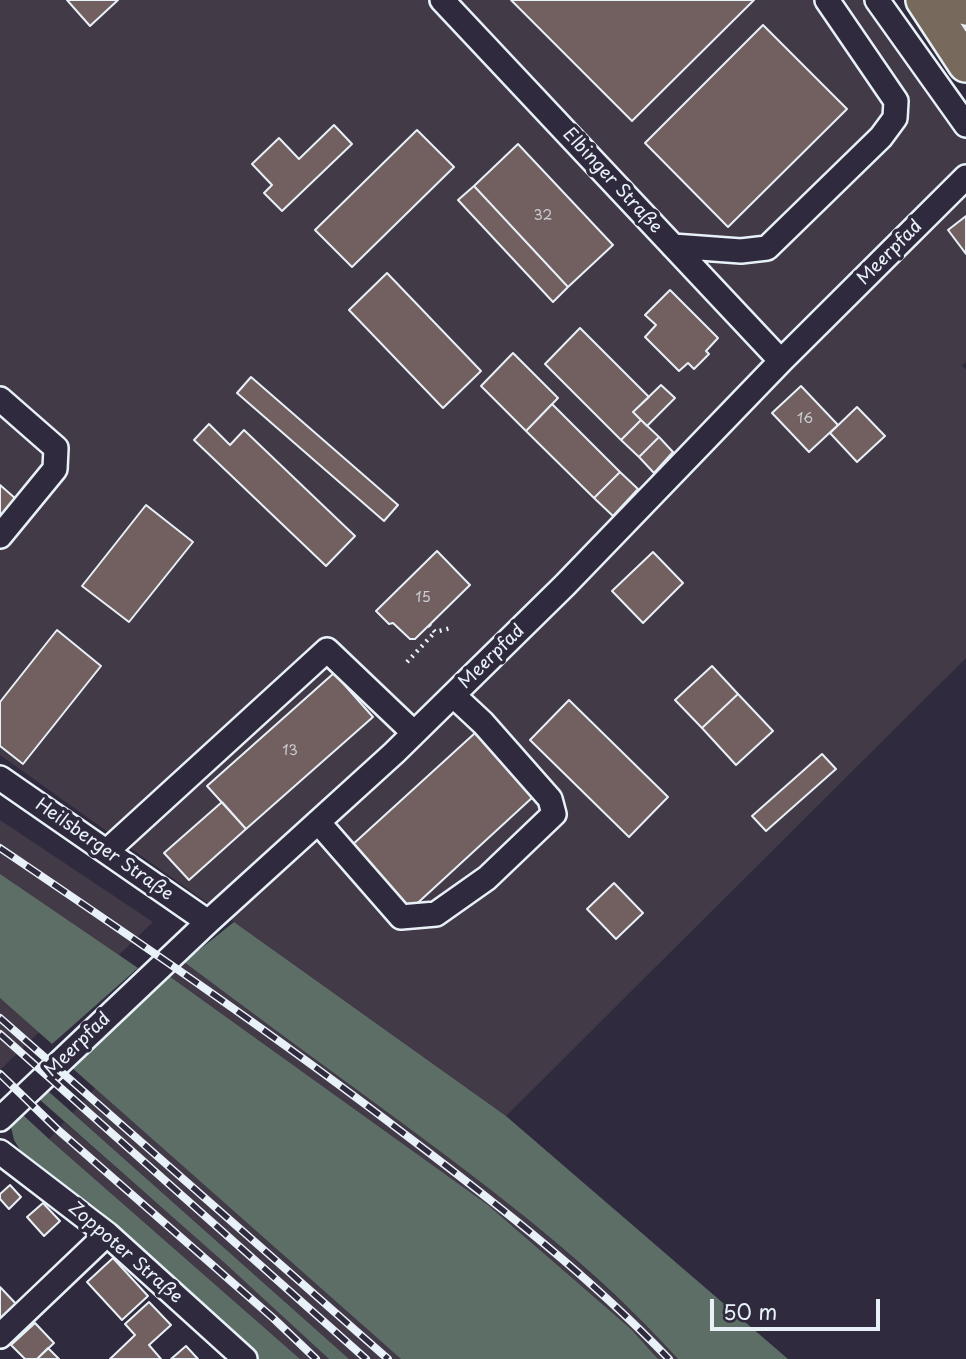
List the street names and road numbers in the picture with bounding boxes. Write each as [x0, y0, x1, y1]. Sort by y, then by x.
street label: Elbinger Straße [558, 124, 666, 238]
street label: Meerpfad [853, 216, 927, 290]
street label: Meerpfad [455, 620, 529, 694]
street label: Heilsberger Straße [31, 794, 177, 906]
street label: Meerpfad [41, 1008, 115, 1082]
street label: Zoppoter Straße [64, 1198, 186, 1308]

